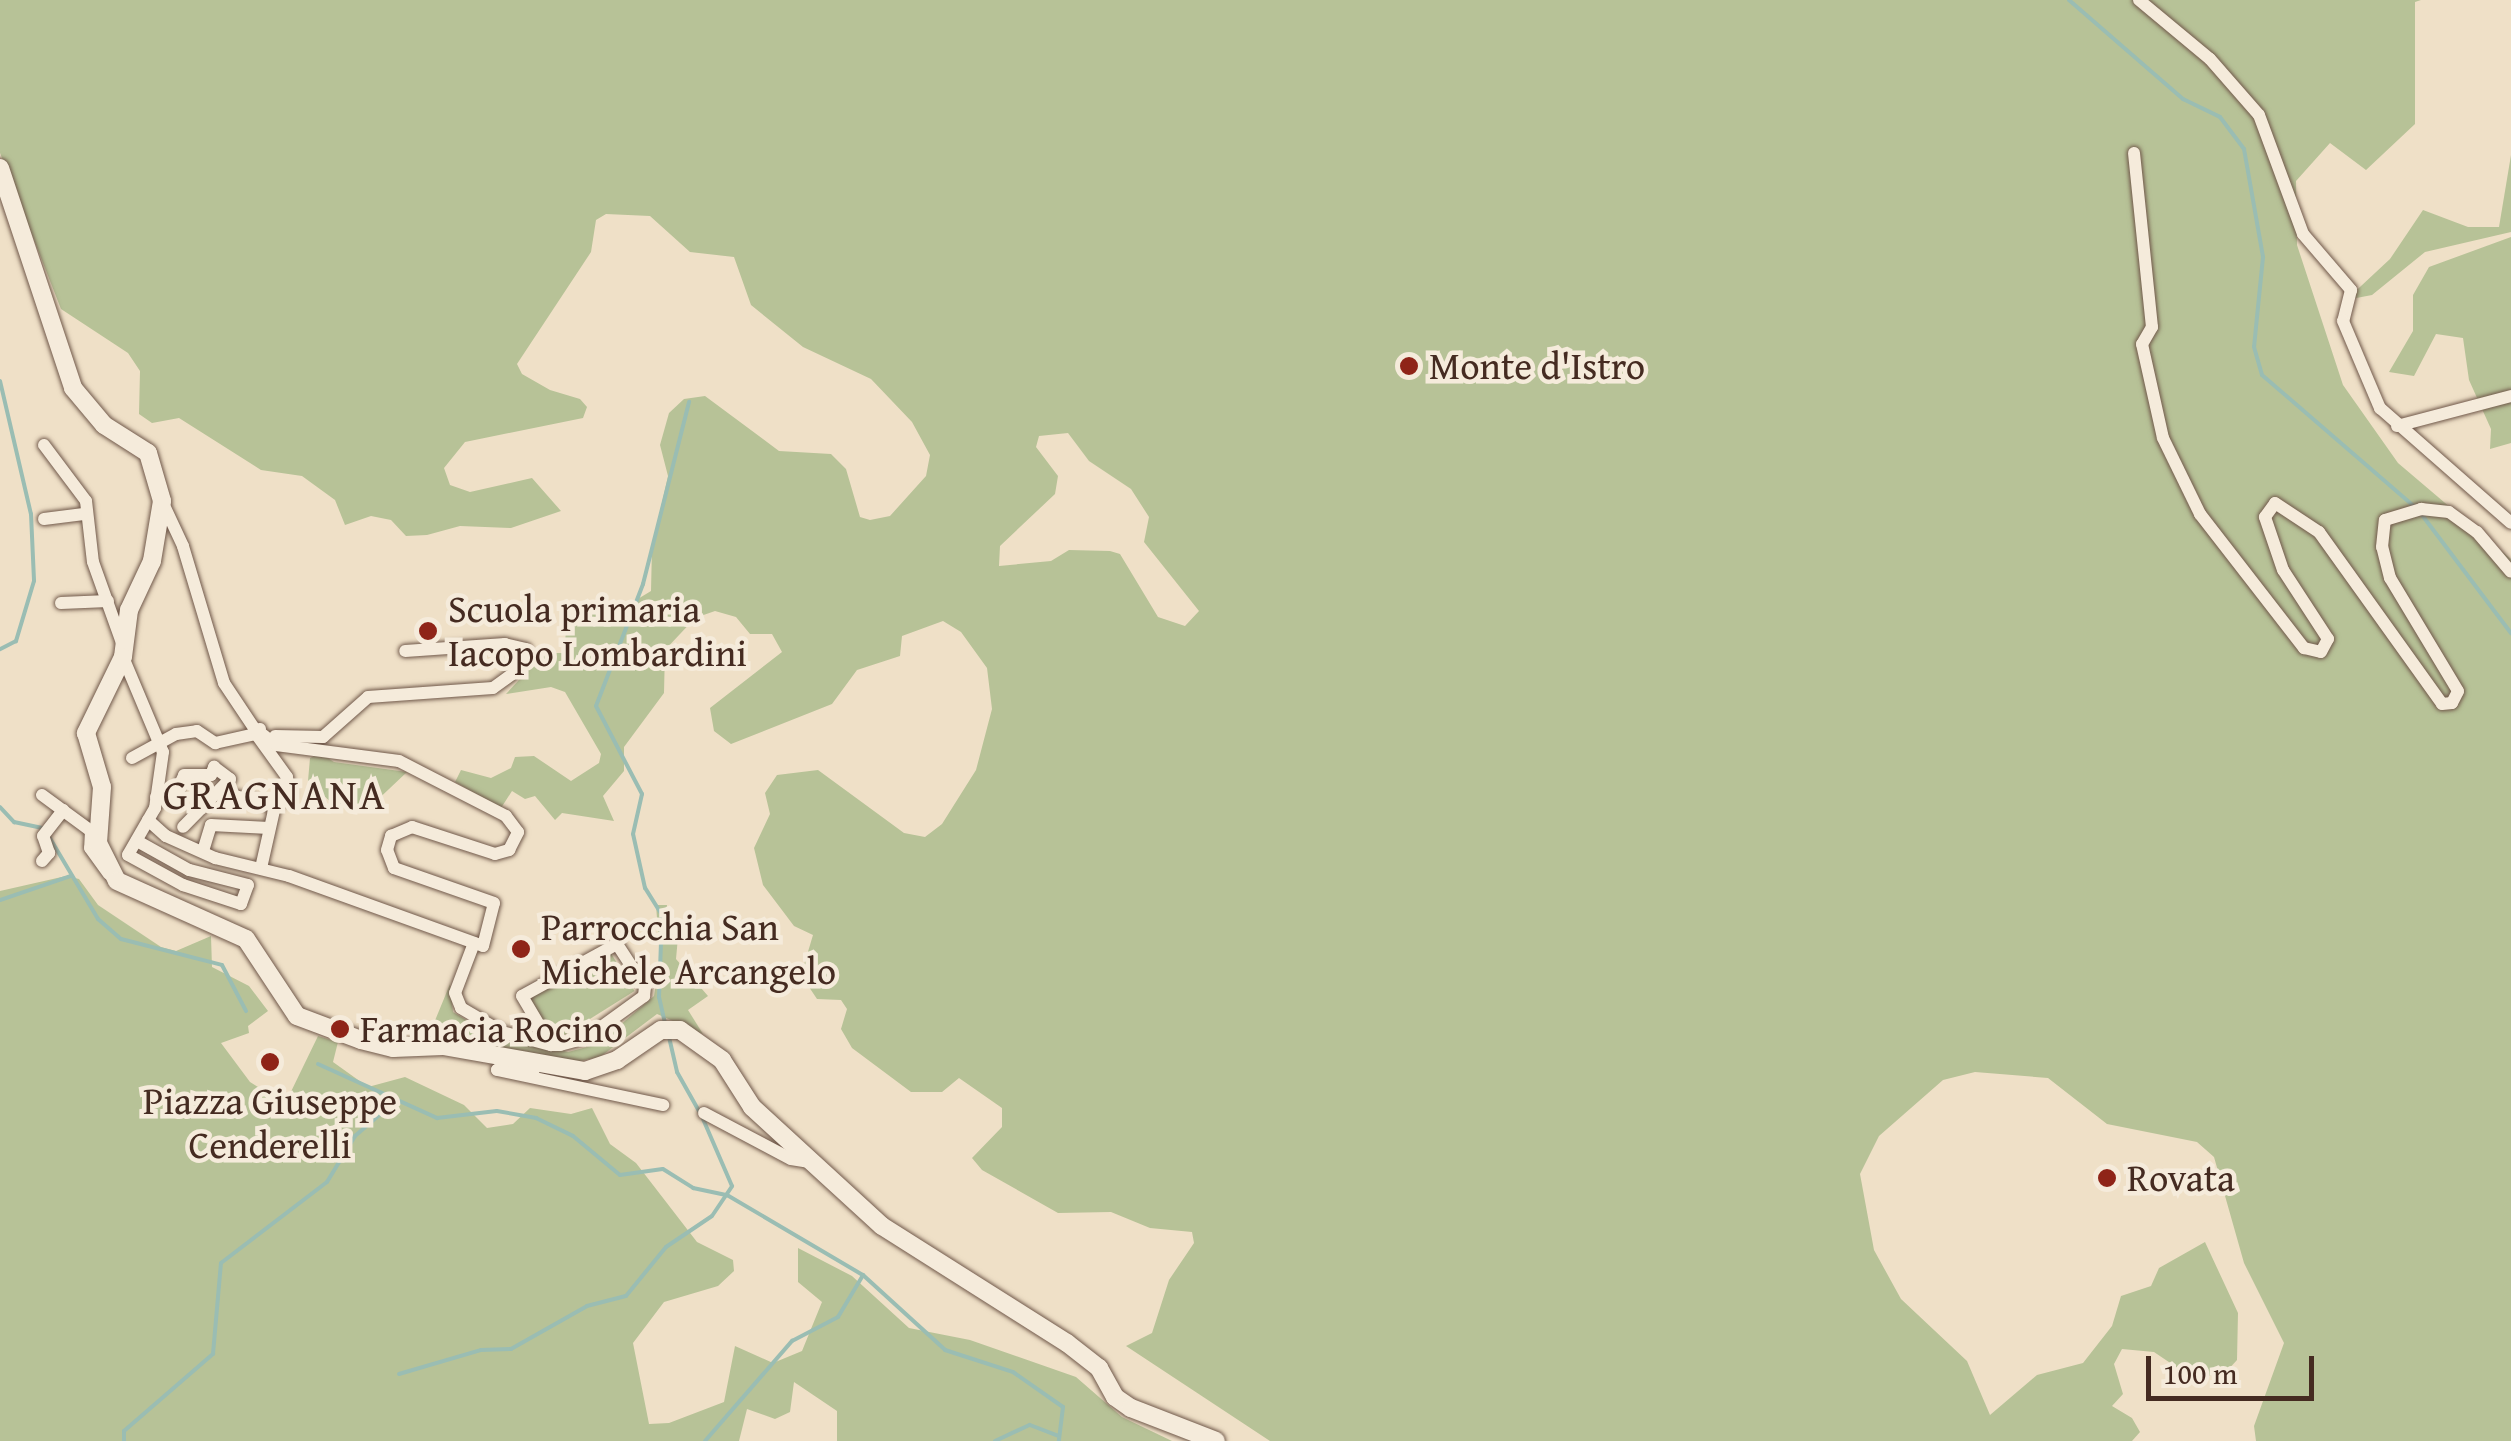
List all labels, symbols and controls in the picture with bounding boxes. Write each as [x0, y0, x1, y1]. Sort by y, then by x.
place label: Monte d'Istro [1429, 343, 1645, 389]
marker: Monte d'Istro [1398, 355, 1420, 377]
place label: Scuola primaria Iacopo Lombardini [448, 586, 747, 676]
marker: Scuola primaria Iacopo Lombardini [417, 620, 439, 642]
district label: GRAGNANA [163, 769, 387, 819]
place label: Parrocchia San Michele Arcangelo [541, 904, 836, 994]
marker: Parrocchia San Michele Arcangelo [510, 938, 532, 960]
place label: Farmacia Rocino [360, 1006, 623, 1052]
marker: Farmacia Rocino [329, 1018, 351, 1040]
marker: Piazza Giuseppe Cenderelli [259, 1051, 281, 1073]
place label: Piazza Giuseppe Cenderelli [143, 1078, 397, 1168]
place label: Rovata [2127, 1155, 2235, 1201]
marker: Rovata [2096, 1167, 2118, 1189]
scale bar [2151, 1336, 2318, 1398]
text: 100 m [2163, 1351, 2237, 1395]

